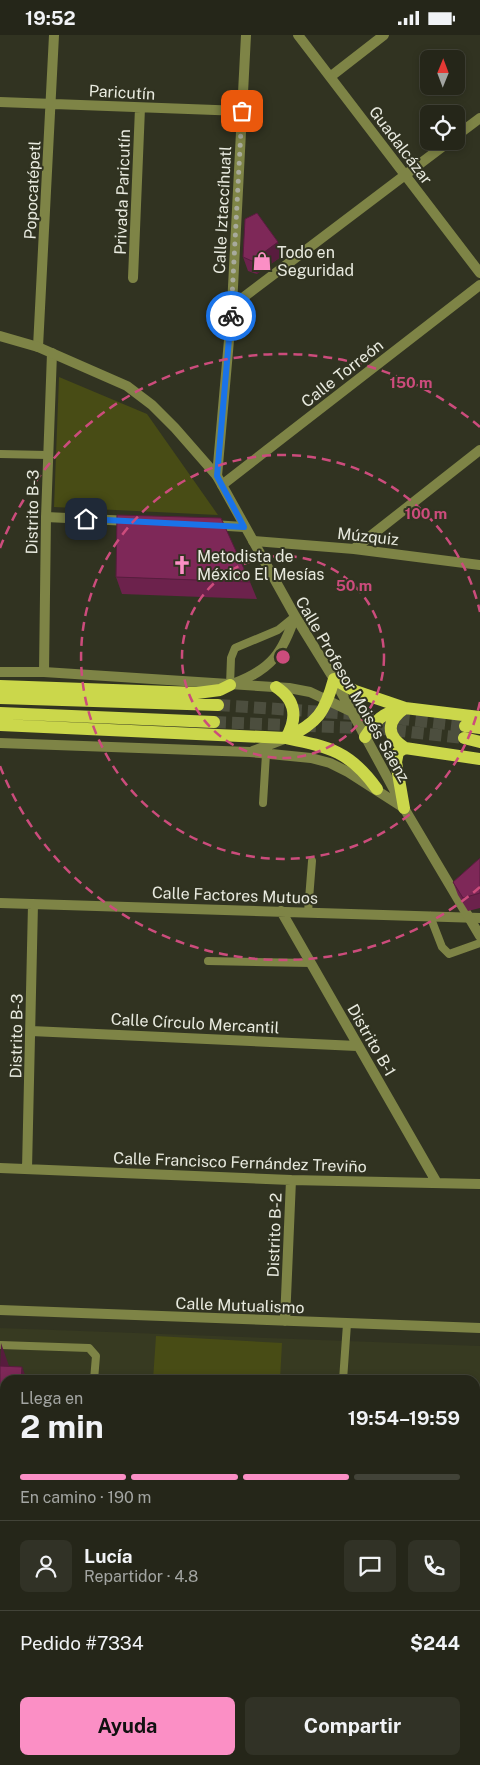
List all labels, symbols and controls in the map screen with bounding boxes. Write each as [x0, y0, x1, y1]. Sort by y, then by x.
text: 19:52 [25, 7, 76, 29]
north arrow [420, 50, 465, 95]
map controls [420, 50, 465, 150]
street label: Paricutín [88, 81, 156, 104]
pin [221, 90, 263, 132]
icon: bag [228, 97, 256, 125]
street label: Guadalcázar [365, 102, 436, 188]
button: locate [420, 105, 465, 150]
street label: Privada Paricutín [111, 129, 134, 255]
street label: Popocatépetl [20, 140, 45, 240]
street label: Calle Iztaccíhuatl [210, 145, 235, 275]
place label: Todo en Seguridad [277, 243, 354, 280]
shop icon: Todo en Seguridad [251, 250, 273, 272]
courier [206, 291, 256, 341]
icon: bike [217, 302, 245, 330]
street label: Calle Torreón [298, 335, 387, 411]
text: 150 m [389, 374, 433, 391]
street label: Distrito B-3 [22, 469, 43, 555]
pin [65, 498, 107, 540]
icon: home [72, 505, 100, 533]
text: 100 m [405, 505, 447, 522]
street label: Múzquiz [336, 524, 400, 549]
place label: Metodista de México El Mesías [197, 547, 324, 584]
church icon: Metodista de México El Mesías [171, 554, 193, 576]
text: 50 m [336, 577, 372, 594]
street label: Calle Profesor Moisés Sáenz [292, 593, 414, 786]
centre of rings [274, 648, 292, 666]
street label: Calle Factores Mutuos [152, 883, 318, 908]
street label: Distrito B-3 [6, 993, 27, 1079]
street label: Distrito B-1 [343, 1001, 400, 1080]
street label: Calle Círculo Mercantil [110, 1010, 280, 1037]
street label: Calle Francisco Fernández Treviño [113, 1149, 367, 1176]
street label: Distrito B-2 [264, 1193, 285, 1278]
street label: Calle Mutualismo [175, 1294, 305, 1317]
text: Llega en [20, 1389, 83, 1408]
text: 19:54–19:59 [348, 1407, 460, 1429]
text: 2 min [20, 1408, 104, 1445]
text: En camino · 190 m [20, 1488, 151, 1507]
button: person [20, 1540, 72, 1592]
button: chat [344, 1540, 396, 1592]
button: phone [408, 1540, 460, 1592]
text: Lucía [84, 1545, 133, 1567]
text: Repartidor · 4.8 [84, 1567, 198, 1586]
text: Pedido #7334 [20, 1632, 144, 1654]
text: $244 [410, 1632, 460, 1654]
button: Ayuda [20, 1697, 235, 1755]
button: Compartir [245, 1697, 460, 1755]

